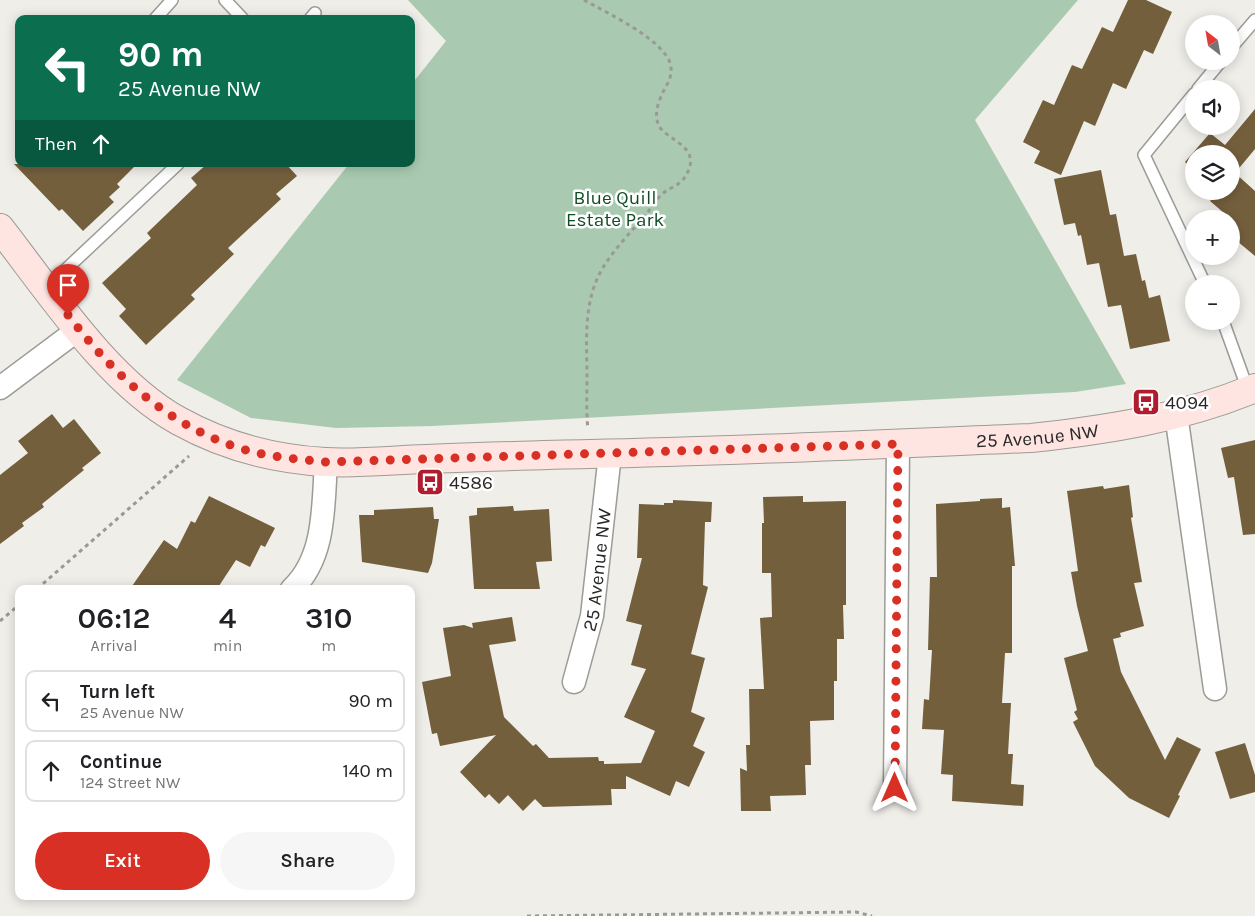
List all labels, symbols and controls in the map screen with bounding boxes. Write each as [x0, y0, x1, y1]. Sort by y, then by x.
north arrow [1185, 15, 1240, 70]
map controls [1185, 15, 1240, 330]
text: 90 m [118, 34, 204, 75]
icon: left [35, 35, 100, 100]
text: 25 Avenue NW [118, 76, 261, 102]
button: sound [1185, 80, 1240, 135]
icon: ahead [87, 130, 115, 158]
text: Then [35, 133, 77, 155]
button: layers [1185, 145, 1240, 200]
park label: Blue Quill Estate Park [566, 187, 664, 231]
button: + [1185, 210, 1240, 265]
pin [47, 264, 89, 315]
icon: arrive [54, 271, 82, 299]
button: − [1185, 275, 1240, 330]
bus stop icon: 4094 [1131, 387, 1161, 417]
place label: 4094 [1165, 392, 1209, 414]
street label: 25 Avenue NW [975, 420, 1100, 452]
bus stop icon: 4586 [415, 467, 445, 497]
place label: 4586 [449, 472, 493, 494]
street label: 25 Avenue NW [578, 507, 616, 634]
text: 06:12 [78, 600, 150, 636]
text: 4 [219, 600, 236, 636]
text: 310 [305, 600, 352, 636]
text: Arrival [91, 636, 137, 655]
text: min [213, 636, 242, 655]
text: m [321, 636, 336, 655]
text: Turn left [80, 681, 155, 703]
icon: left [37, 687, 65, 715]
text: 90 m [348, 690, 393, 712]
text: 25 Avenue NW [80, 703, 184, 722]
text: Continue [80, 751, 162, 773]
icon: ahead [37, 757, 65, 785]
text: 140 m [343, 760, 393, 782]
position arrow [868, 761, 920, 813]
text: 124 Street NW [80, 773, 180, 792]
button: Exit [35, 832, 210, 890]
button: Share [220, 832, 395, 890]

